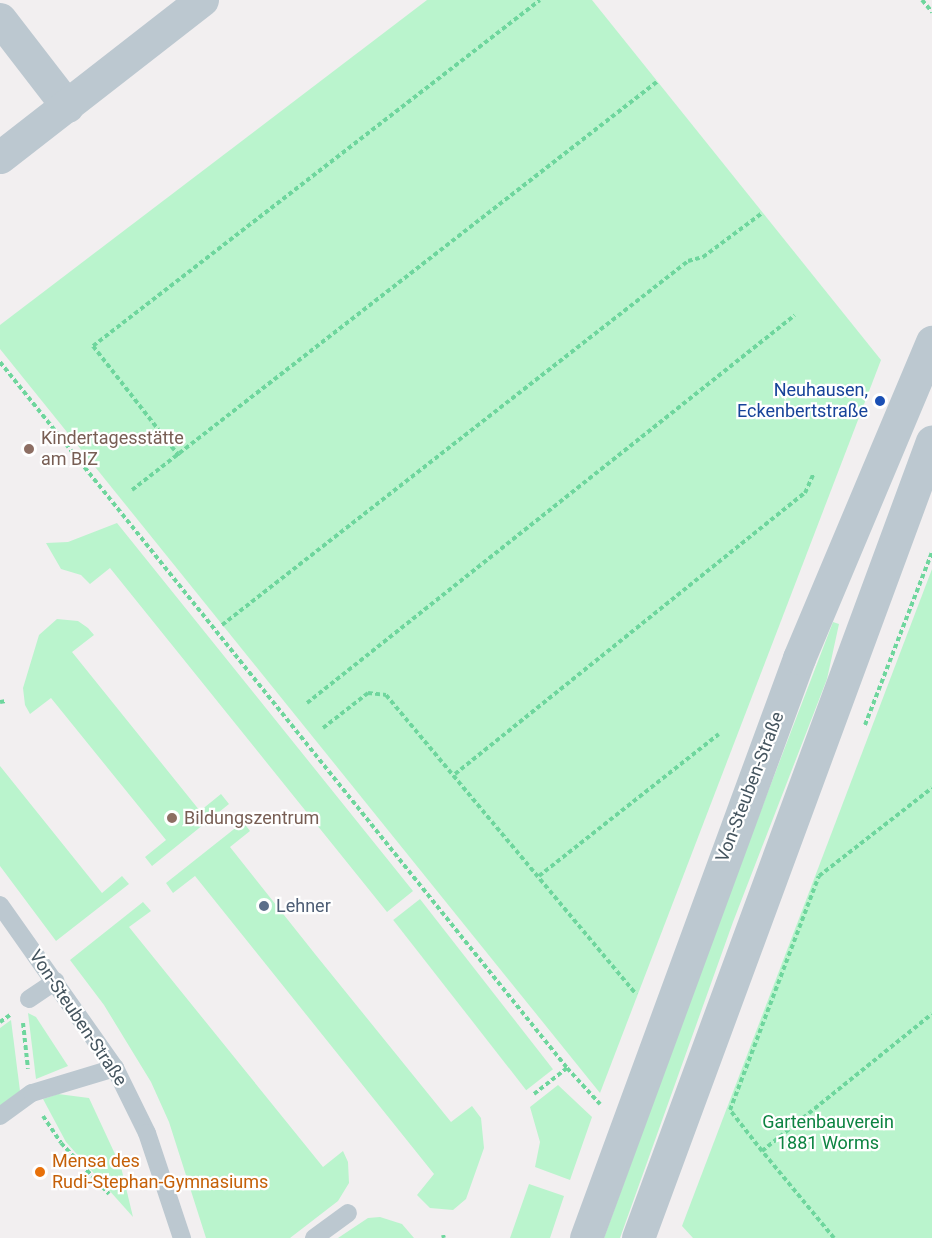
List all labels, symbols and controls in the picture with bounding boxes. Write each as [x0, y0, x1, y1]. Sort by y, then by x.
place label: Neuhausen, Eckenbertstraße [737, 380, 868, 422]
marker: Neuhausen, Eckenbertstraße [873, 394, 887, 408]
place label: Kindertagesstätte am BIZ [41, 428, 184, 470]
marker: Kindertagesstätte am BIZ [22, 442, 36, 456]
street label: Von-Steuben-Straße [711, 709, 789, 865]
place label: Bildungszentrum [184, 807, 319, 829]
marker: Bildungszentrum [165, 811, 179, 825]
place label: Lehner [276, 895, 331, 917]
marker: Lehner [257, 899, 271, 913]
street label: Von-Steuben-Straße [25, 946, 131, 1090]
park label: Gartenbauverein 1881 Worms [762, 1112, 894, 1154]
place label: Mensa des Rudi-Stephan-Gymnasiums [52, 1151, 268, 1194]
marker: Mensa des Rudi-Stephan-Gymnasiums [33, 1165, 47, 1179]

